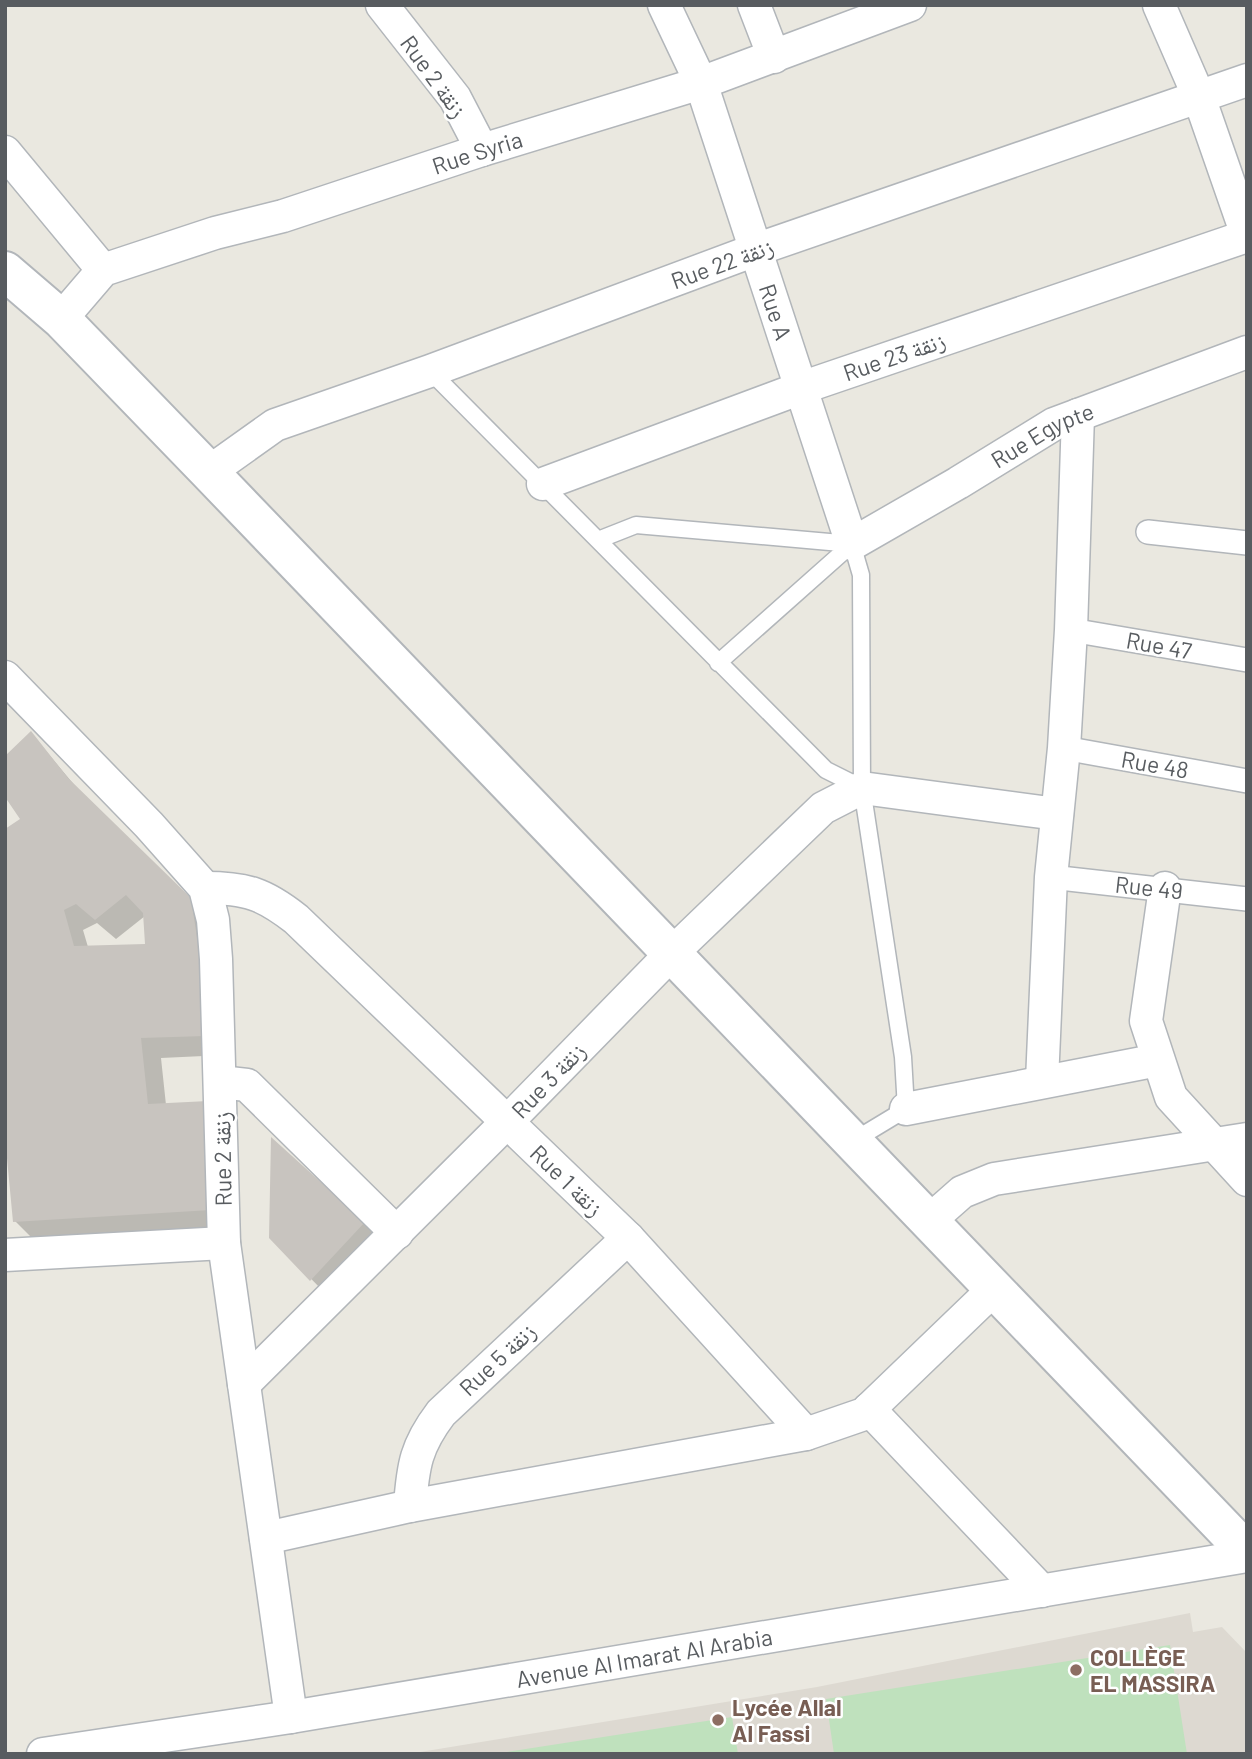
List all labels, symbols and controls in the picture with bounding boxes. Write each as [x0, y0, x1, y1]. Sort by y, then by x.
street label: Rue 2 زنقة [395, 29, 473, 123]
street label: Rue Syria [428, 124, 526, 180]
street label: Rue 22 زنقة [667, 232, 777, 294]
street label: Rue A [754, 280, 798, 343]
street label: Rue 23 زنقة [839, 325, 949, 387]
street label: Rue Egypte [985, 396, 1097, 474]
street label: Rue 47 [1124, 625, 1194, 665]
street label: Rue 48 [1119, 744, 1191, 784]
street label: Rue 49 [1114, 870, 1184, 904]
street label: Rue 3 زنقة [505, 1036, 591, 1124]
street label: Rue 2 زنقة [207, 1111, 237, 1207]
street label: Rue 1 زنقة [525, 1139, 609, 1221]
street label: Rue 5 زنقة [453, 1317, 541, 1401]
street label: Avenue Al Imarat Al Arabia [514, 1622, 775, 1693]
place label: COLLÈGE EL MASSIRA [1090, 1643, 1215, 1697]
marker: COLLÈGE EL MASSIRA [1068, 1662, 1084, 1678]
place label: Lycée Allal Al Fassi [732, 1693, 842, 1747]
marker: Lycée Allal Al Fassi [710, 1712, 726, 1728]

